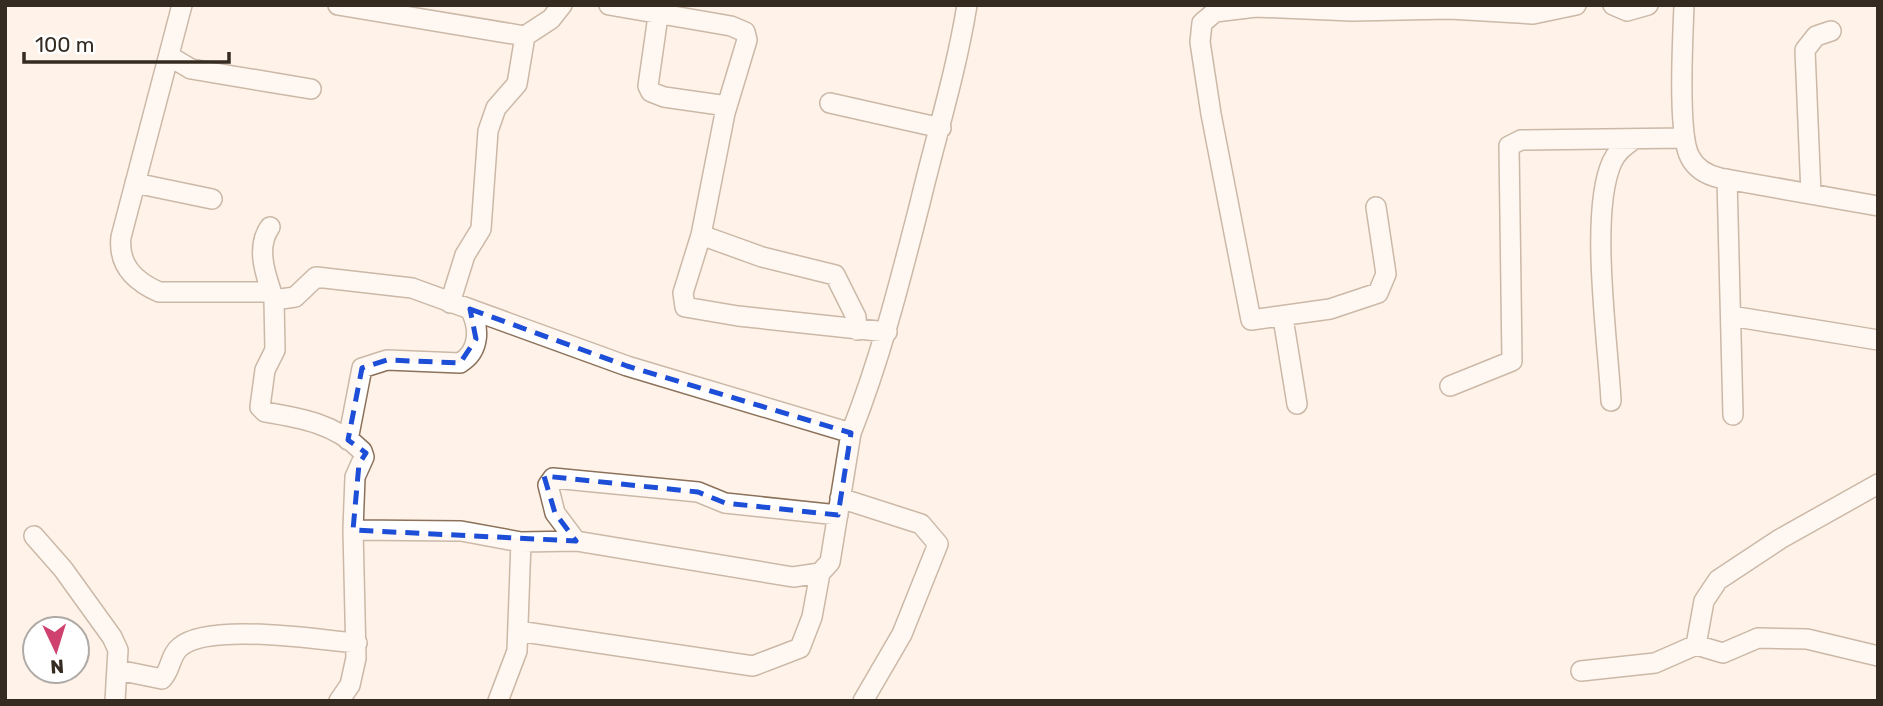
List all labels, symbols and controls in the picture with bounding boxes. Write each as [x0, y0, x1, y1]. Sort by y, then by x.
scale bar [24, 21, 229, 65]
text: 100 m [35, 32, 94, 57]
north arrow [21, 615, 91, 685]
text: N [50, 655, 65, 678]

